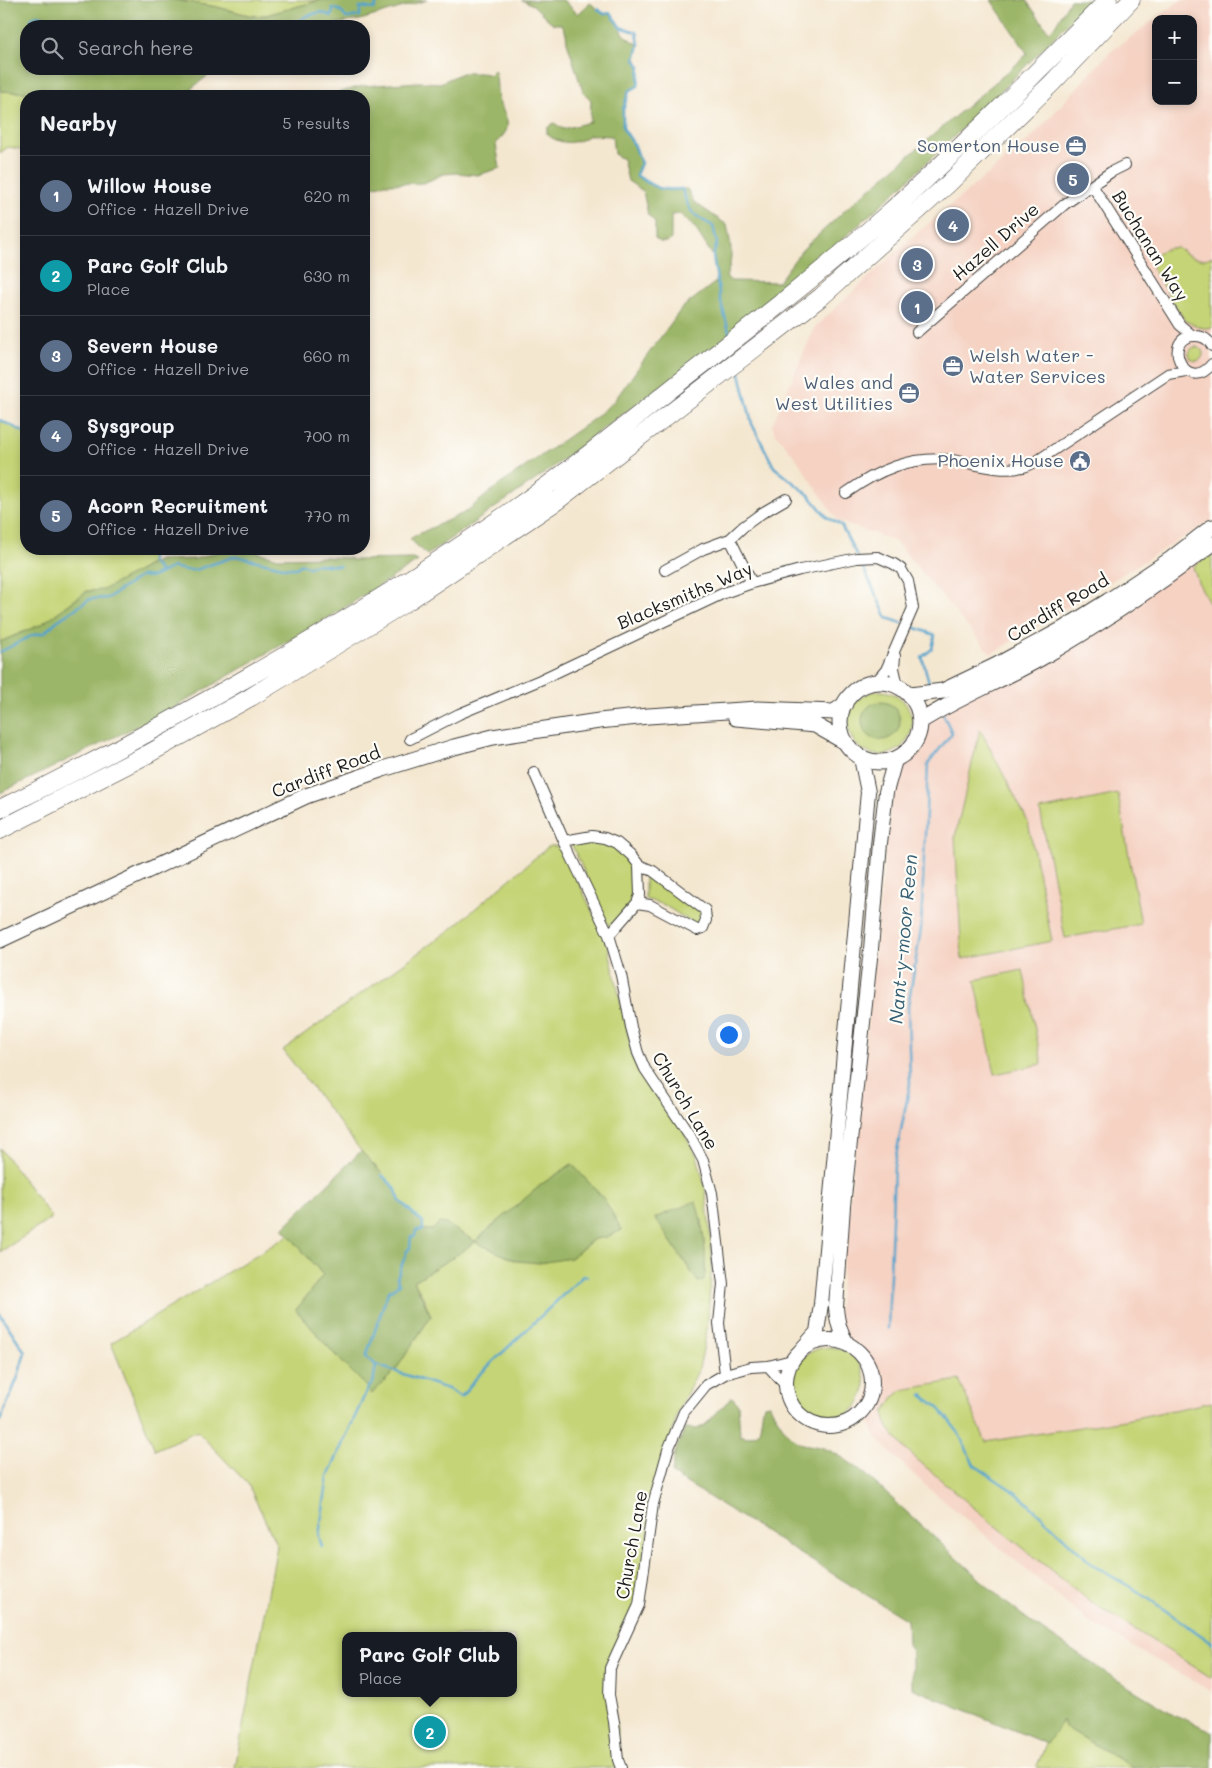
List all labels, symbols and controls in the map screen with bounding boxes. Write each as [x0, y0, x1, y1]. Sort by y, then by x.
map controls [1152, 15, 1197, 105]
button: + [1152, 15, 1197, 60]
search box [20, 20, 370, 75]
icon: search [38, 34, 66, 62]
text: Search here [78, 35, 194, 60]
button: − [1152, 60, 1197, 105]
text: Nearby [40, 109, 117, 136]
text: 5 results [282, 112, 350, 133]
place label: Somerton House [917, 133, 1060, 157]
office icon: Somerton House [1064, 134, 1088, 158]
pin: 5 [1057, 160, 1089, 198]
text: Willow House [87, 173, 212, 198]
text: 1 [52, 185, 60, 206]
text: 620 m [304, 185, 350, 206]
street label: Buchanan Way [1107, 186, 1194, 305]
street label: Hazell Drive [947, 197, 1044, 286]
text: Office · Hazell Drive [87, 198, 249, 219]
pin: 4 [937, 206, 969, 244]
pin: 3 [901, 245, 933, 283]
text: Parc Golf Club [87, 253, 228, 278]
text: 2 [52, 265, 60, 286]
text: 630 m [303, 265, 350, 286]
text: Place [87, 278, 130, 299]
pin: 1 [901, 288, 933, 326]
text: Severn House [87, 333, 218, 358]
place label: Welsh Water - Water Services [969, 343, 1106, 388]
text: 3 [51, 345, 61, 366]
text: 660 m [303, 345, 350, 366]
office icon: Welsh Water - Water Services [941, 354, 965, 378]
text: Office · Hazell Drive [87, 358, 249, 379]
place label: Wales and West Utilities [775, 370, 893, 415]
office icon: Wales and West Utilities [897, 381, 921, 405]
text: Sysgroup [87, 413, 174, 438]
text: 4 [51, 425, 61, 446]
text: 700 m [303, 425, 350, 446]
text: Office · Hazell Drive [87, 438, 249, 459]
place label: Phoenix House [937, 448, 1064, 472]
public building icon: Phoenix House [1068, 449, 1092, 473]
text: Acorn Recruitment [87, 493, 268, 518]
text: 5 [51, 505, 61, 526]
text: 770 m [304, 505, 350, 526]
text: Office · Hazell Drive [87, 518, 249, 539]
street label: Blacksmiths Way [613, 556, 756, 634]
street label: Cardiff Road [1002, 567, 1113, 647]
street label: Cardiff Road [268, 739, 383, 803]
water label: Nant-y-moor Reen [883, 853, 922, 1025]
your location [716, 1022, 742, 1048]
street label: Church Lane [647, 1047, 725, 1154]
street label: Church Lane [610, 1488, 652, 1601]
popup [342, 1632, 517, 1697]
text: Parc Golf Club [359, 1642, 500, 1667]
text: Place [359, 1667, 402, 1688]
pin: 2 [414, 1713, 446, 1751]

